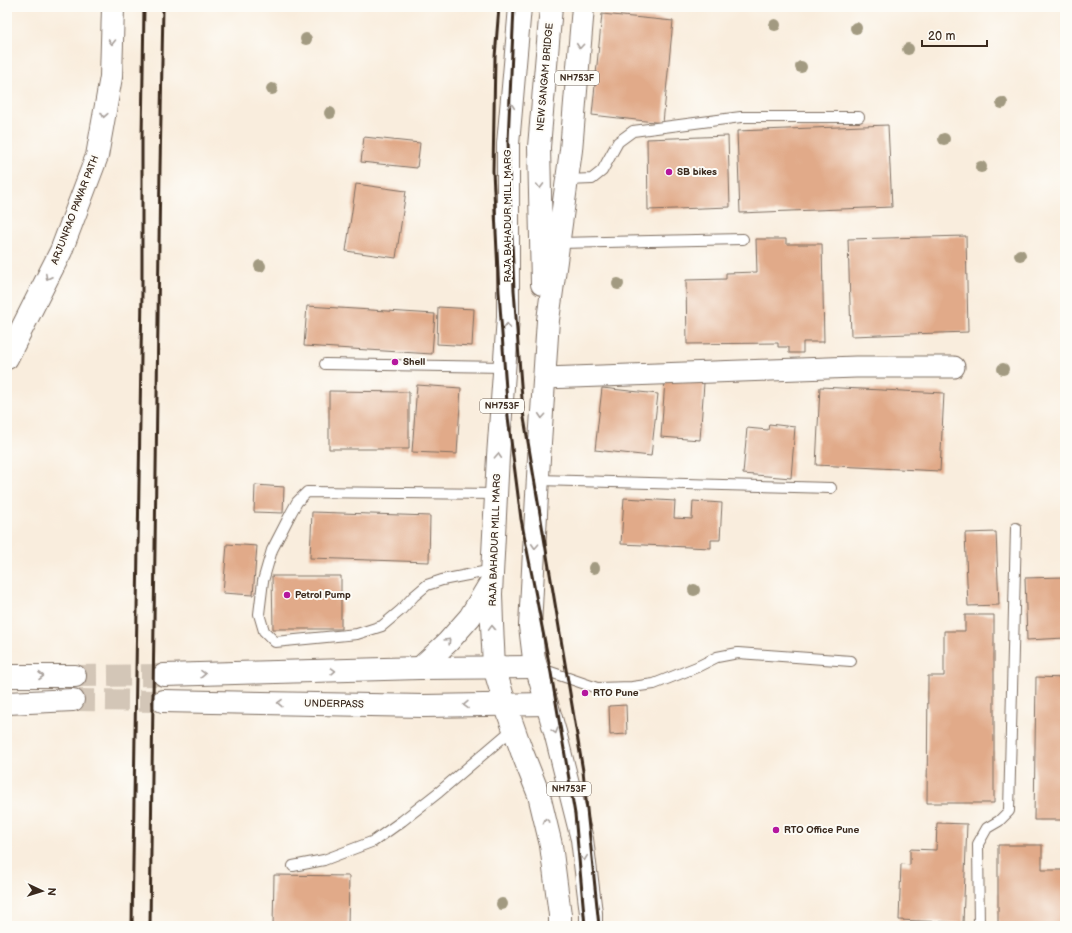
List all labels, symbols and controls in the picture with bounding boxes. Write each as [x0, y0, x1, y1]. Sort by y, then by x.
street label: NEW SANGAM BRIDGE [534, 22, 556, 132]
scale bar [922, 22, 987, 48]
text: 20 m [928, 29, 955, 44]
one-way arrow [108, 39, 116, 45]
one-way arrow [576, 43, 585, 49]
road number: NH753F [555, 71, 599, 85]
one-way arrow [506, 103, 515, 109]
one-way arrow [100, 112, 109, 118]
street label: RAJA BAHADUR MILL MARG [502, 149, 514, 282]
street label: ARJUNRAO PAWAR PATH [49, 154, 101, 266]
place label: SB bikes [677, 166, 717, 178]
marker: SB bikes [664, 167, 674, 177]
one-way arrow [536, 183, 544, 189]
one-way arrow [45, 272, 53, 280]
one-way arrow [503, 323, 512, 329]
place label: Shell [403, 356, 425, 368]
marker: Shell [390, 357, 400, 367]
road number: NH753F [480, 399, 524, 413]
one-way arrow [538, 413, 546, 419]
one-way arrow [494, 453, 503, 459]
street label: RAJA BAHADUR MILL MARG [487, 473, 503, 607]
one-way arrow [530, 543, 539, 549]
place label: Petrol Pump [295, 589, 351, 601]
marker: Petrol Pump [282, 590, 292, 600]
one-way arrow [488, 625, 496, 631]
one-way arrow [443, 638, 451, 646]
one-way arrow [330, 666, 336, 675]
one-way arrow [200, 670, 206, 678]
one-way arrow [38, 672, 44, 680]
place label: RTO Pune [593, 687, 639, 699]
marker: RTO Pune [580, 688, 590, 698]
street label: UNDERPASS [304, 697, 364, 711]
one-way arrow [277, 699, 283, 707]
one-way arrow [463, 701, 469, 709]
one-way arrow [550, 728, 558, 734]
road number: NH753F [547, 782, 591, 796]
one-way arrow [542, 818, 550, 825]
place label: RTO Office Pune [784, 824, 859, 836]
marker: RTO Office Pune [771, 825, 781, 835]
one-way arrow [579, 855, 588, 861]
north arrow [22, 871, 62, 911]
text: N [45, 887, 58, 896]

